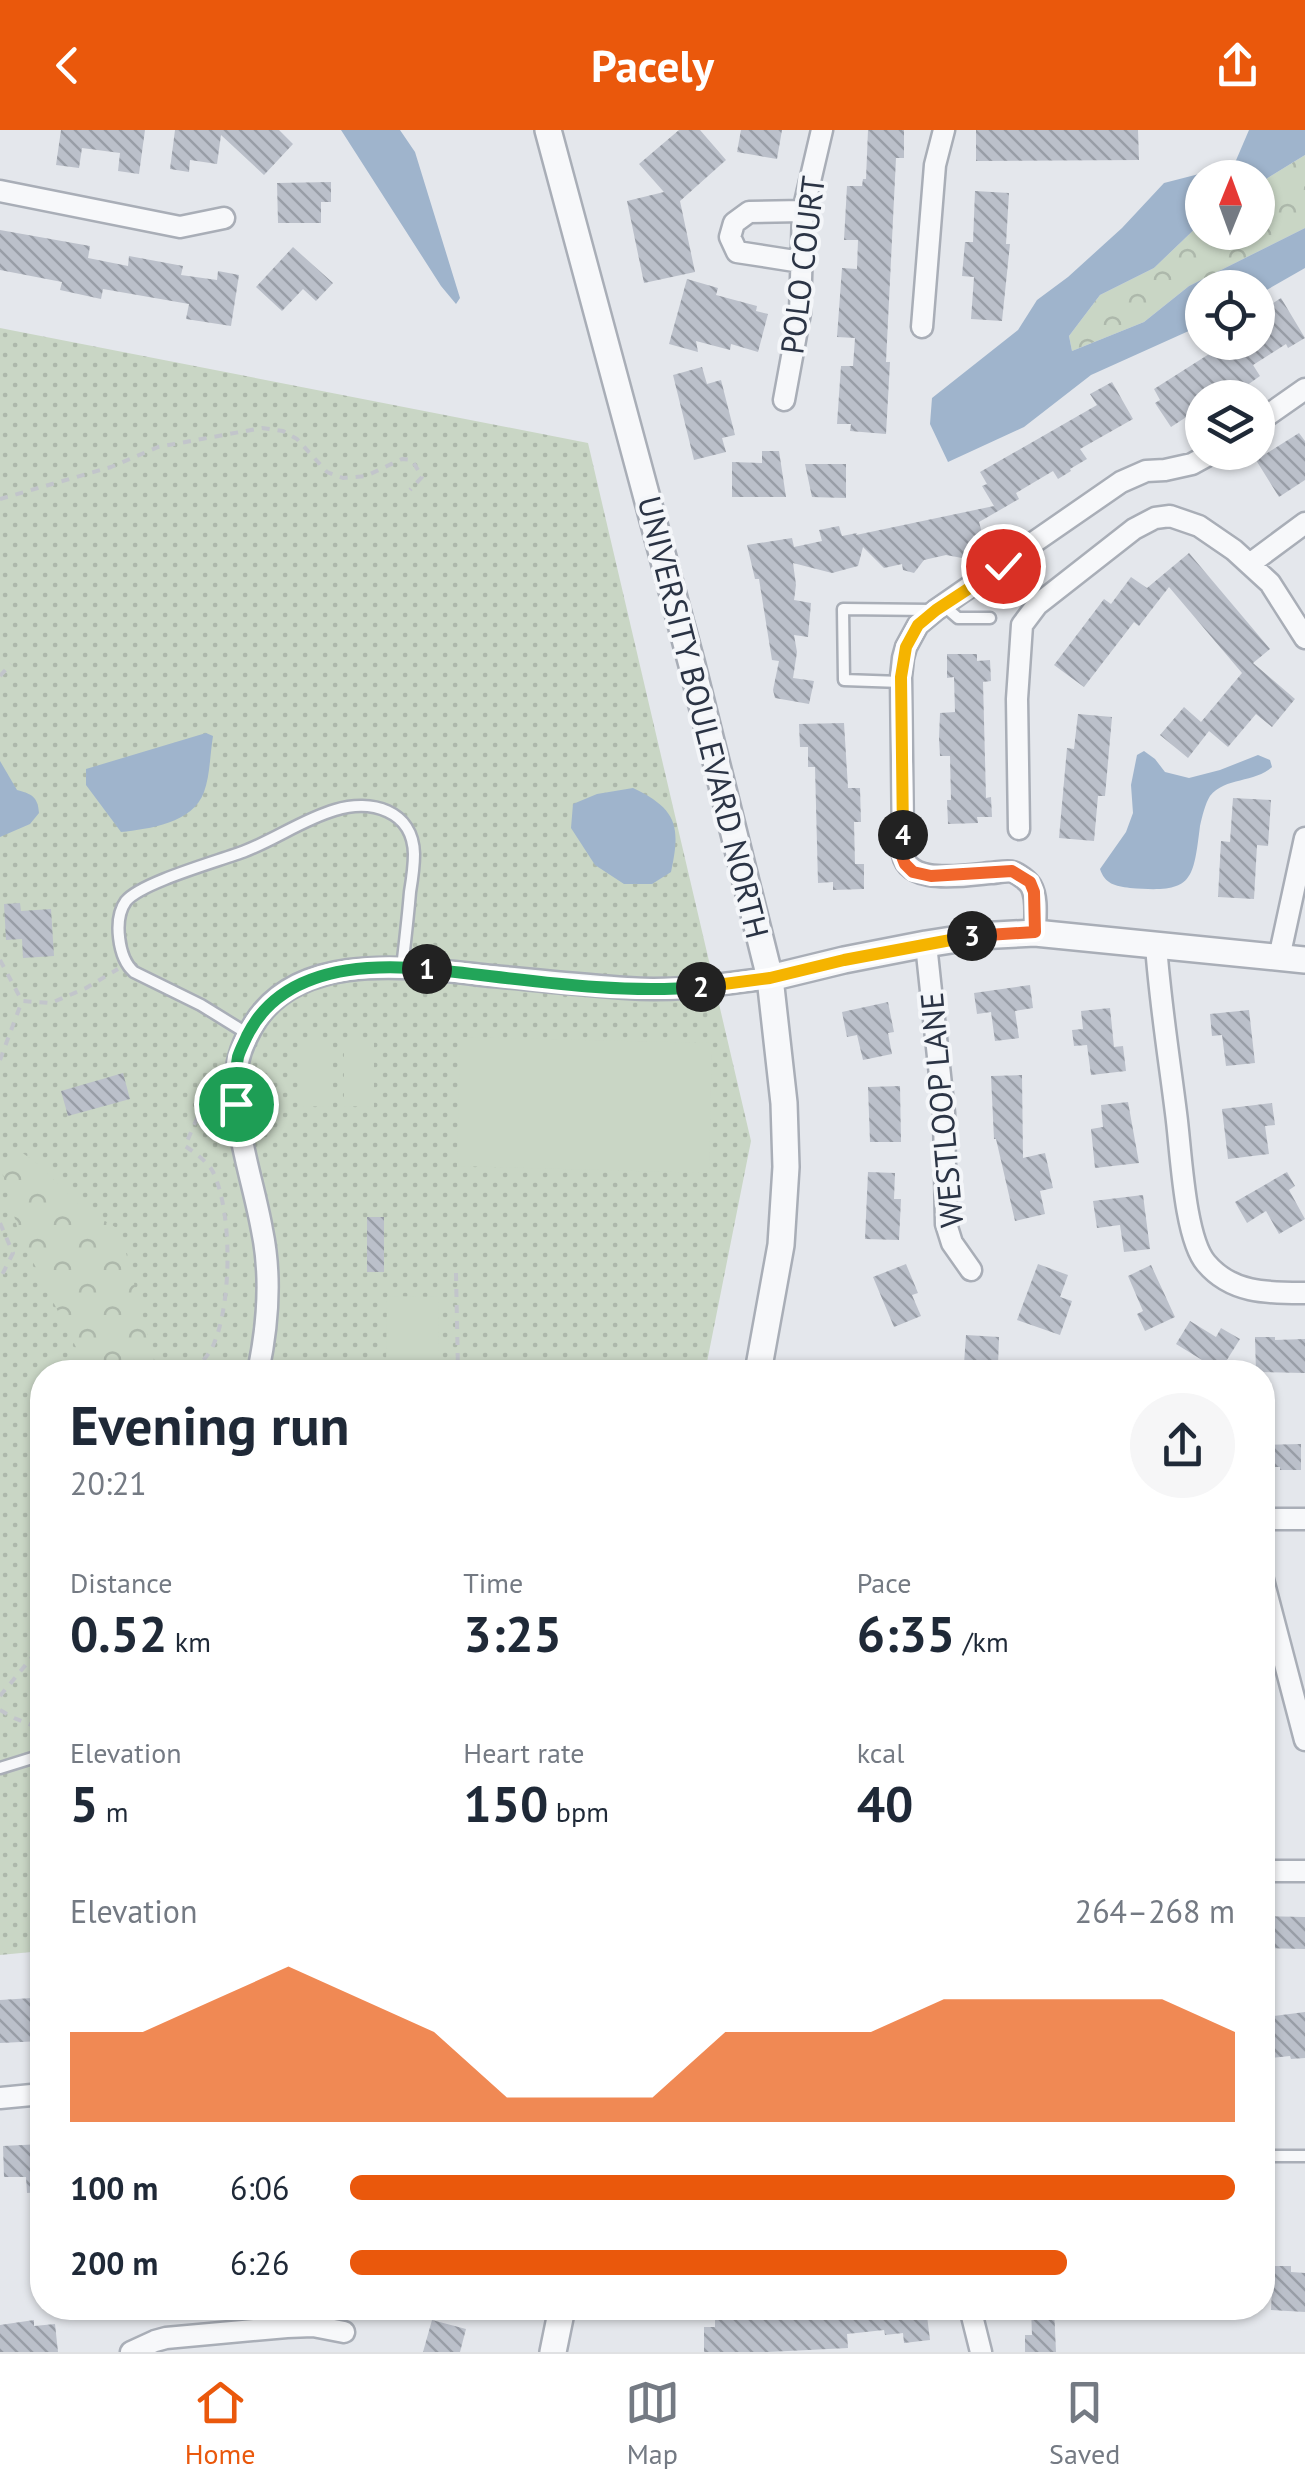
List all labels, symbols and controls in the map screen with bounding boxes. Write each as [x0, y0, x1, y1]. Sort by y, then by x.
text: Pacely [591, 36, 714, 94]
icon: back [40, 38, 95, 93]
icon: share [1210, 38, 1265, 93]
north arrow [1185, 160, 1275, 250]
map controls [1185, 160, 1275, 470]
street label: POLO COURT [770, 173, 834, 356]
button: locate [1185, 270, 1275, 360]
button: layers [1185, 380, 1275, 470]
street label: UNIVERSITY BOULEVARD NORTH [629, 492, 779, 942]
pin [961, 524, 1046, 609]
icon: check [976, 539, 1031, 594]
pin: 4 [878, 810, 928, 860]
text: 4 [895, 816, 911, 853]
pin: 3 [947, 911, 997, 961]
text: 3 [964, 917, 980, 954]
pin: 1 [402, 944, 452, 994]
text: 1 [419, 950, 435, 987]
pin: 2 [676, 962, 726, 1012]
text: 2 [693, 968, 709, 1005]
street label: WESTLOOP LANE [910, 991, 972, 1229]
pin [194, 1062, 279, 1147]
icon: arrive [209, 1077, 264, 1132]
text: Evening run [70, 1389, 350, 1460]
button: share [1130, 1393, 1235, 1498]
text: 20:21 [70, 1462, 147, 1504]
text: Distance [70, 1564, 173, 1601]
text: Time [463, 1564, 523, 1601]
text: Pace [857, 1564, 911, 1601]
text: 0.52 [70, 1601, 167, 1666]
text: 3:25 [463, 1601, 562, 1666]
text: 6:35 [857, 1601, 955, 1666]
text: km [167, 1623, 211, 1660]
text: /km [955, 1623, 1009, 1660]
text: Elevation [70, 1734, 182, 1771]
text: Heart rate [463, 1734, 584, 1771]
text: kcal [857, 1734, 904, 1771]
text: 5 [70, 1771, 98, 1836]
text: 150 [463, 1771, 548, 1836]
text: 40 [857, 1771, 913, 1836]
text: m [98, 1793, 129, 1830]
text: bpm [548, 1793, 609, 1830]
text: Elevation [70, 1890, 197, 1932]
text: 264–268 m [1075, 1890, 1235, 1932]
text: 100 m [70, 2167, 158, 2209]
text: 6:06 [230, 2167, 289, 2209]
text: 200 m [70, 2242, 158, 2284]
text: 6:26 [230, 2242, 289, 2284]
tab: Home [185, 2375, 255, 2472]
tab: Map [625, 2375, 680, 2472]
tab: Saved [1049, 2375, 1120, 2472]

